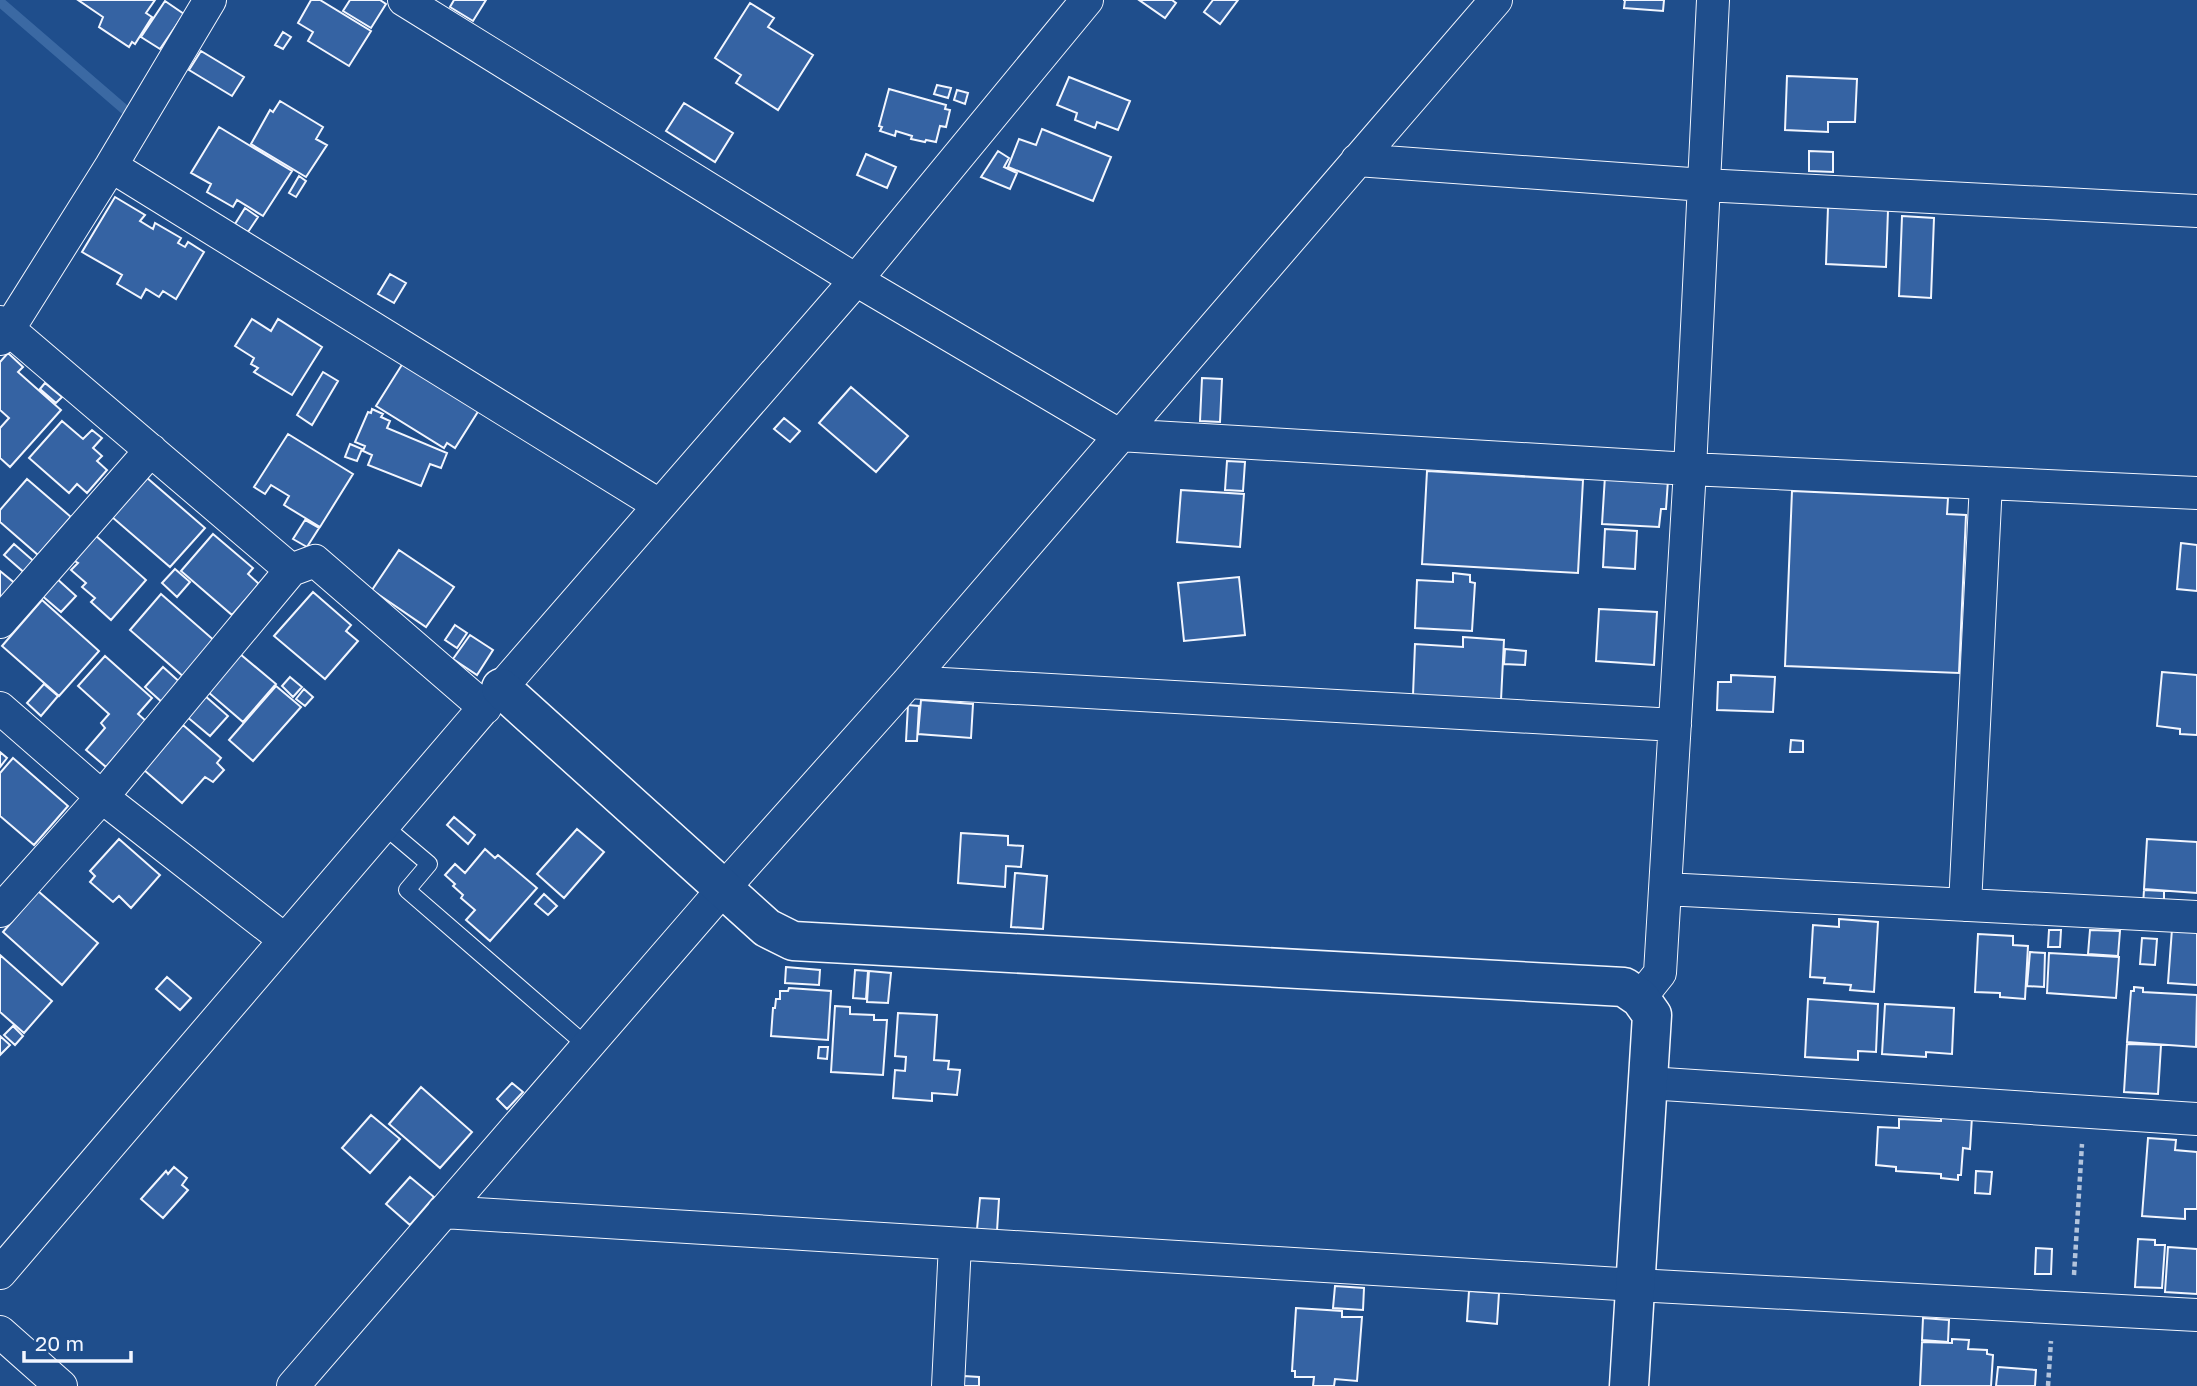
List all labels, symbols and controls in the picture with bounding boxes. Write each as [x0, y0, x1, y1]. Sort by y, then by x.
scale bar [24, 1320, 131, 1364]
text: 20 m [35, 1330, 84, 1356]

